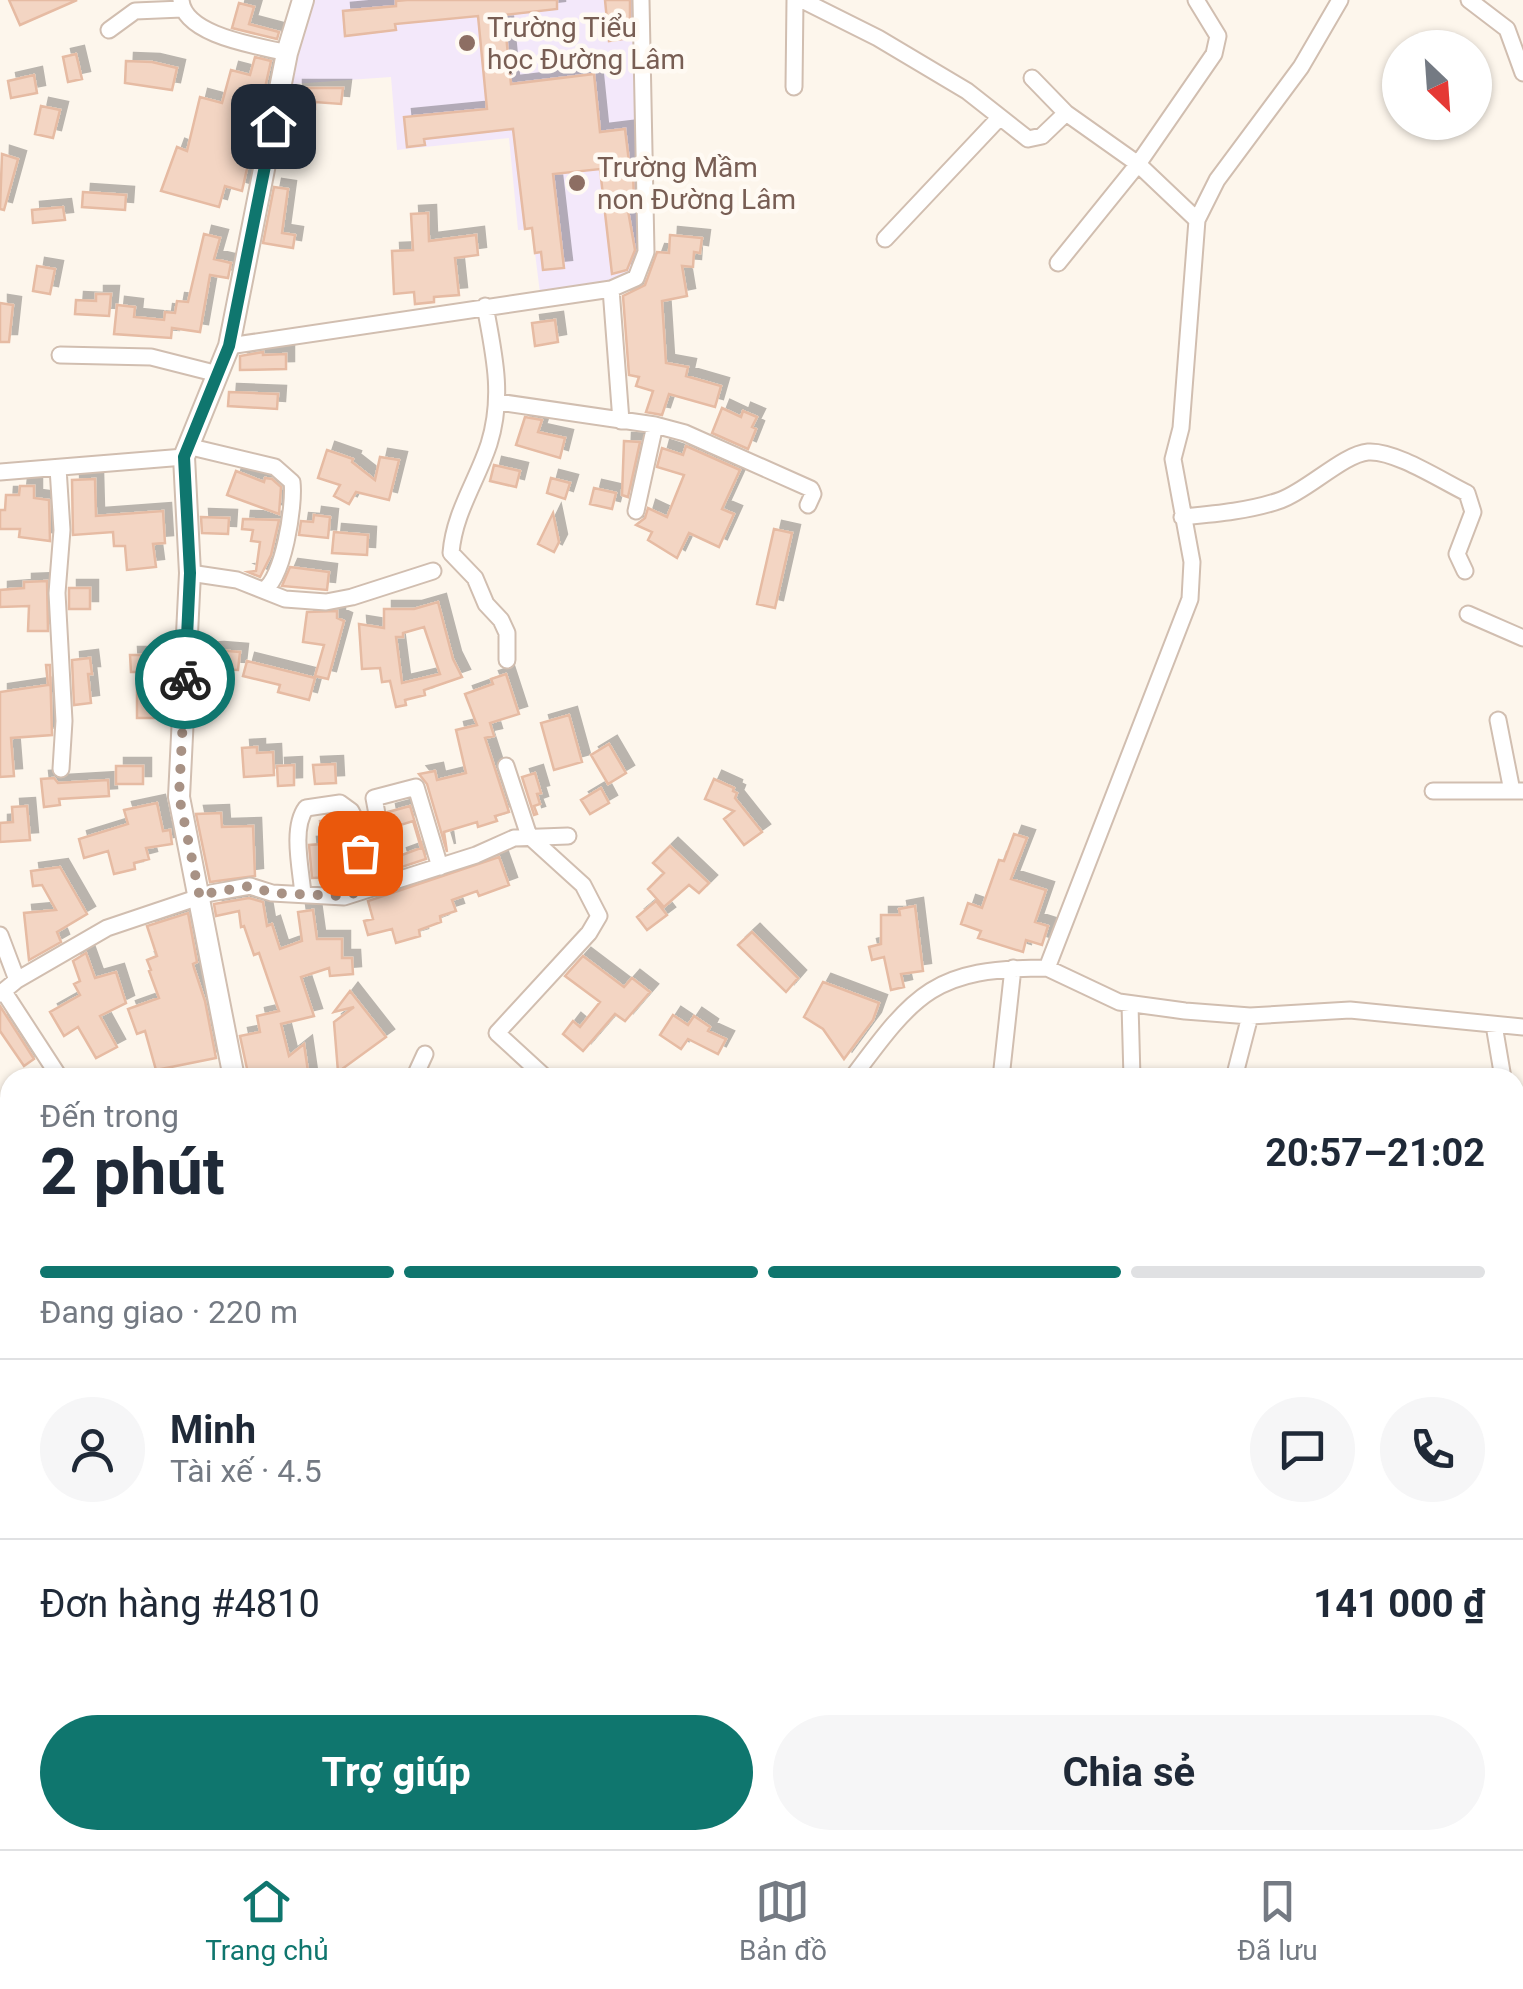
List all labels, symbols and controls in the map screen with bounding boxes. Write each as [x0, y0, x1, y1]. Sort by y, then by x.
place label: Trường Tiểu học Đường Lâm [487, 11, 685, 76]
north arrow [1382, 30, 1492, 140]
map controls [1382, 30, 1492, 140]
marker: Trường Tiểu học Đường Lâm [456, 32, 478, 54]
pin [231, 84, 316, 169]
icon: home [246, 99, 301, 154]
place label: Trường Mầm non Đường Lâm [597, 151, 796, 216]
marker: Trường Mầm non Đường Lâm [566, 172, 588, 194]
courier [135, 629, 235, 729]
icon: bike [158, 652, 213, 707]
pin [318, 811, 403, 896]
icon: bag [333, 826, 388, 881]
text: Đến trong [40, 1097, 179, 1135]
text: 20:57–21:02 [1265, 1131, 1485, 1175]
text: 2 phút [40, 1134, 225, 1210]
text: Đang giao · 220 m [40, 1293, 298, 1331]
button: person [40, 1397, 145, 1502]
button: chat [1250, 1397, 1355, 1502]
button: phone [1380, 1397, 1485, 1502]
text: Minh [170, 1408, 256, 1452]
text: Tài xế · 4.5 [170, 1452, 322, 1490]
text: Đơn hàng #4810 [40, 1582, 320, 1626]
text: 141 000 ₫ [1313, 1582, 1485, 1626]
button: Trợ giúp [40, 1715, 753, 1830]
button: Chia sẻ [773, 1715, 1485, 1830]
tab: Trang chủ [205, 1874, 329, 1967]
tab: Bản đồ [739, 1874, 827, 1967]
tab: Đã lưu [1237, 1874, 1318, 1967]

